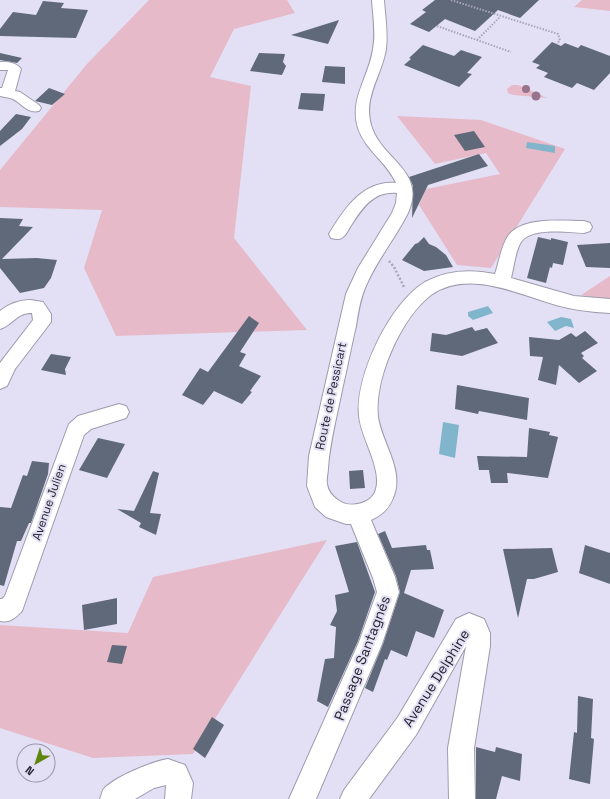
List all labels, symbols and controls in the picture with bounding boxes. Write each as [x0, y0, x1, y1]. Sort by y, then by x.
street label: Route de Pessicart [312, 341, 350, 451]
street label: Avenue Julien [28, 462, 70, 542]
street label: Passage Santagnés [330, 593, 394, 723]
street label: Avenue Delphine [399, 626, 473, 730]
north arrow [16, 743, 56, 783]
text: N [22, 763, 37, 779]

